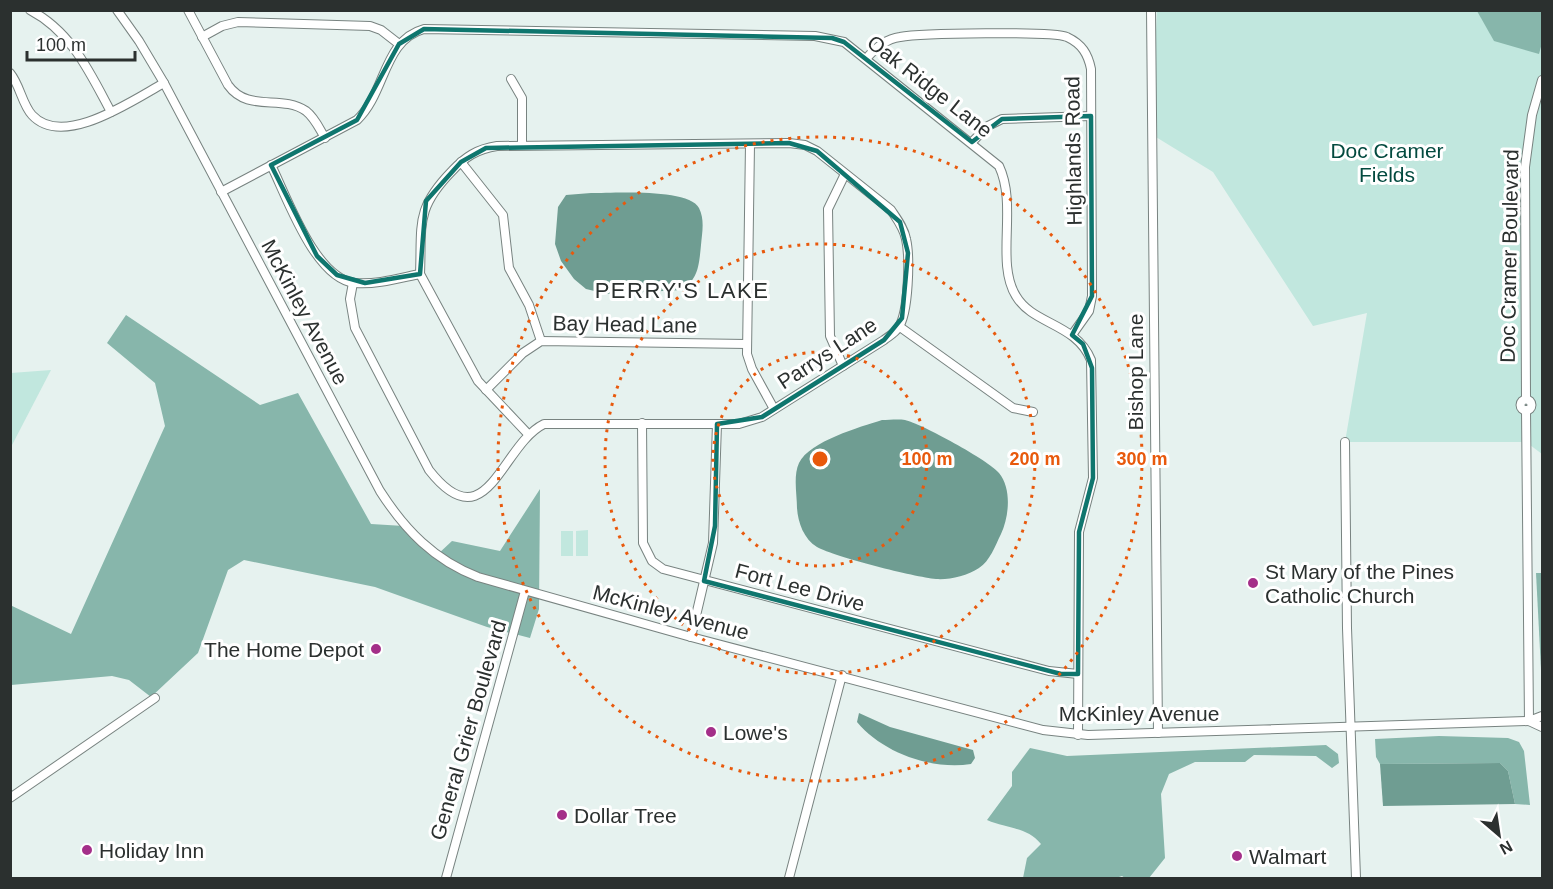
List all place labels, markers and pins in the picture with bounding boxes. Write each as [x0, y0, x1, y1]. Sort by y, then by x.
centre of rings [810, 449, 830, 469]
place label: St Mary of the Pines Catholic Church [1265, 560, 1454, 607]
marker: St Mary of the Pines Catholic Church [1246, 576, 1260, 590]
place label: The Home Depot [204, 638, 364, 661]
marker: The Home Depot [369, 642, 383, 656]
place label: Lowe's [723, 721, 788, 744]
marker: Lowe's [704, 725, 718, 739]
place label: Dollar Tree [574, 804, 677, 827]
marker: Dollar Tree [555, 808, 569, 822]
place label: Holiday Inn [99, 839, 204, 862]
marker: Holiday Inn [80, 843, 94, 857]
place label: Walmart [1249, 845, 1327, 868]
marker: Walmart [1230, 849, 1244, 863]

